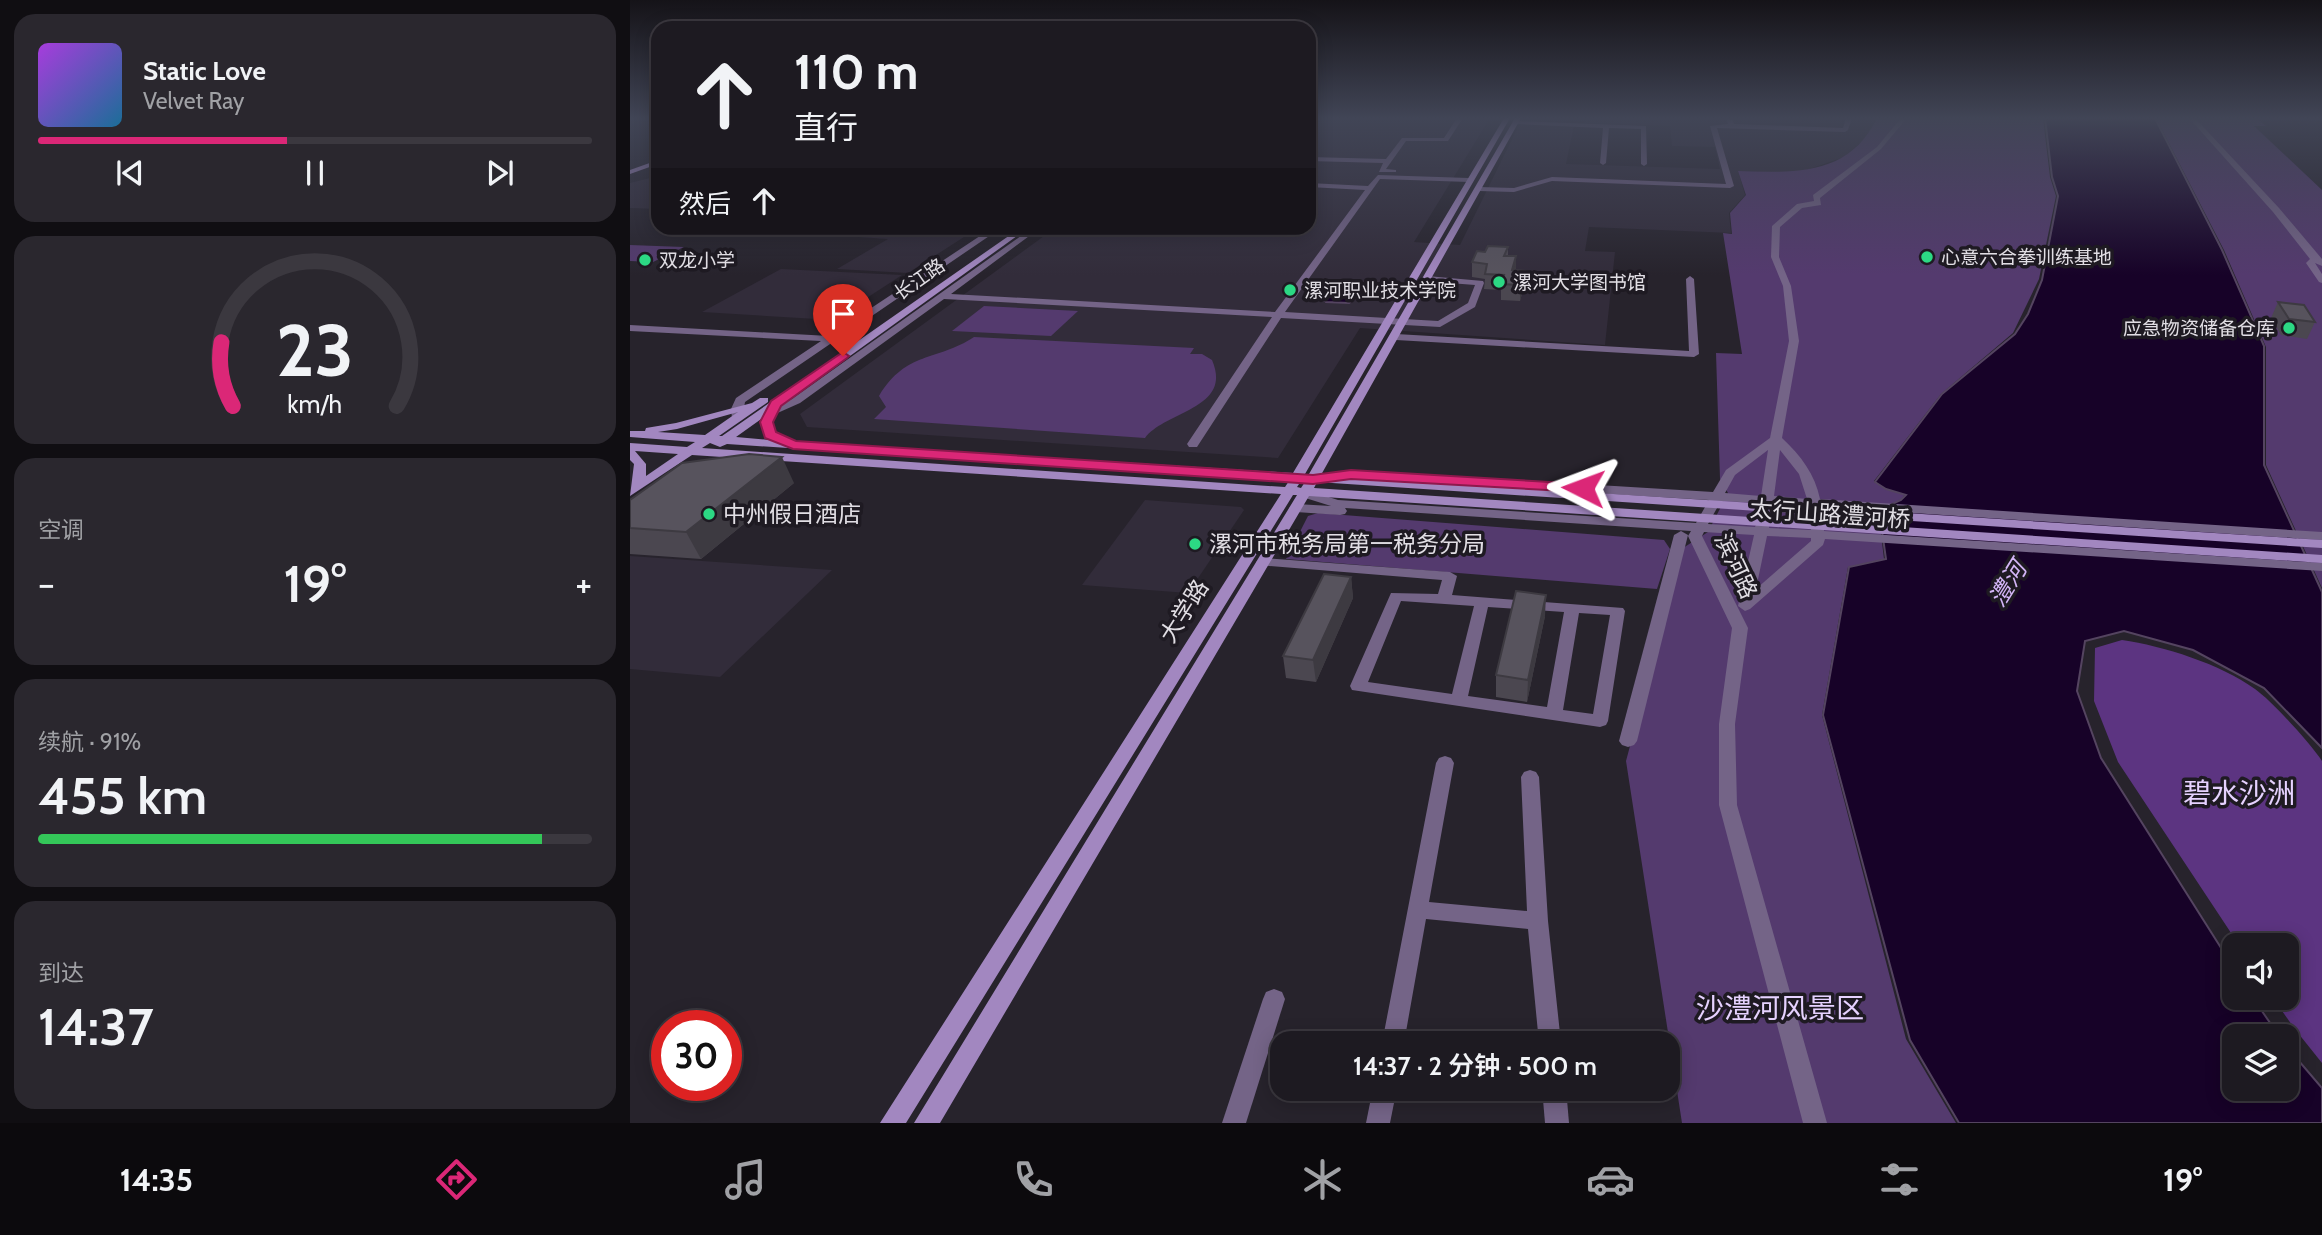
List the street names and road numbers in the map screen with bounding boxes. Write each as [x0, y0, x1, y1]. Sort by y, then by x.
street label: 长江路 [889, 254, 949, 305]
street label: 太行山路澧河桥 [1749, 494, 1911, 534]
street label: 滨河路 [1709, 529, 1763, 603]
street label: 大学路 [1154, 574, 1214, 648]

